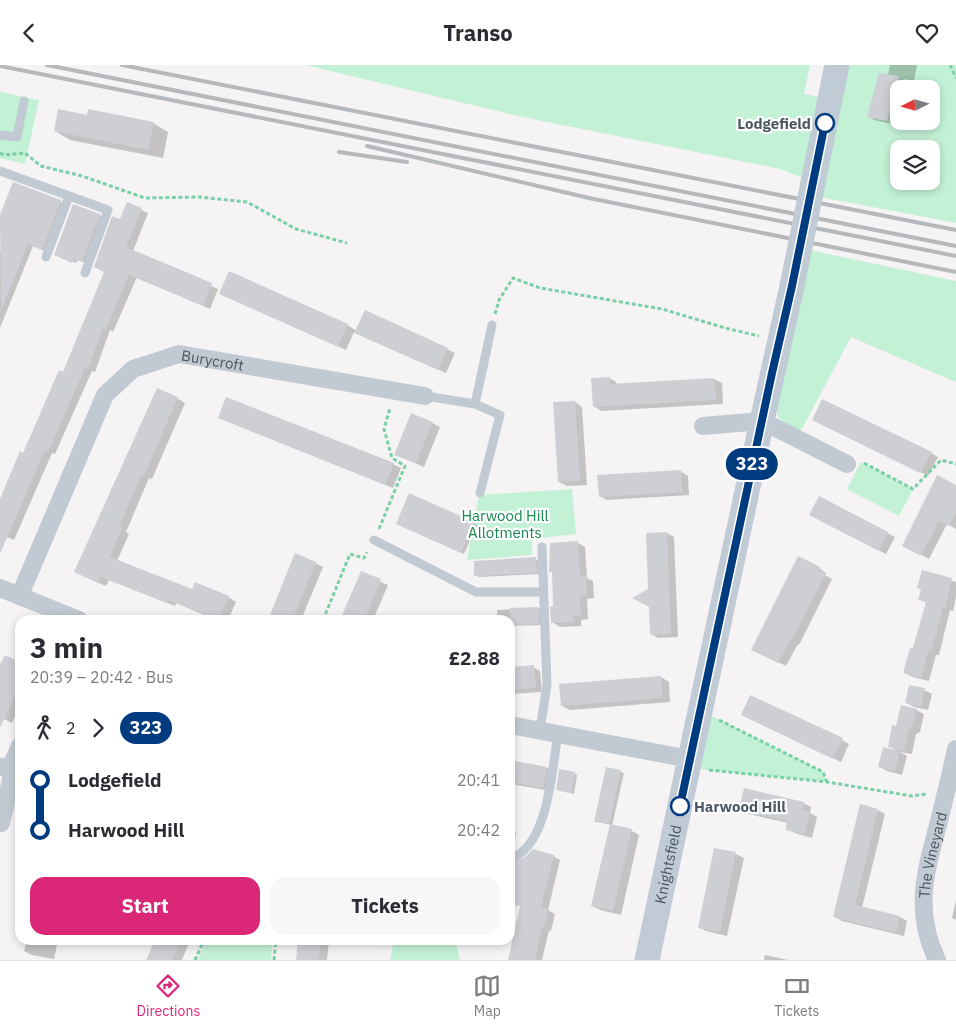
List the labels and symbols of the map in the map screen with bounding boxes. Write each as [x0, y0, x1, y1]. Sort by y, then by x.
north arrow [890, 80, 940, 130]
marker: Lodgefield [815, 113, 835, 133]
place label: Lodgefield [737, 114, 811, 133]
street label: Burycroft [180, 345, 245, 374]
line badge: 323 [723, 448, 781, 480]
park label: Harwood Hill Allotments [461, 506, 549, 542]
marker: Harwood Hill [670, 796, 690, 816]
place label: Harwood Hill [694, 797, 786, 816]
street label: The Vineyard [914, 810, 950, 899]
street label: Knightsfield [650, 823, 685, 905]

